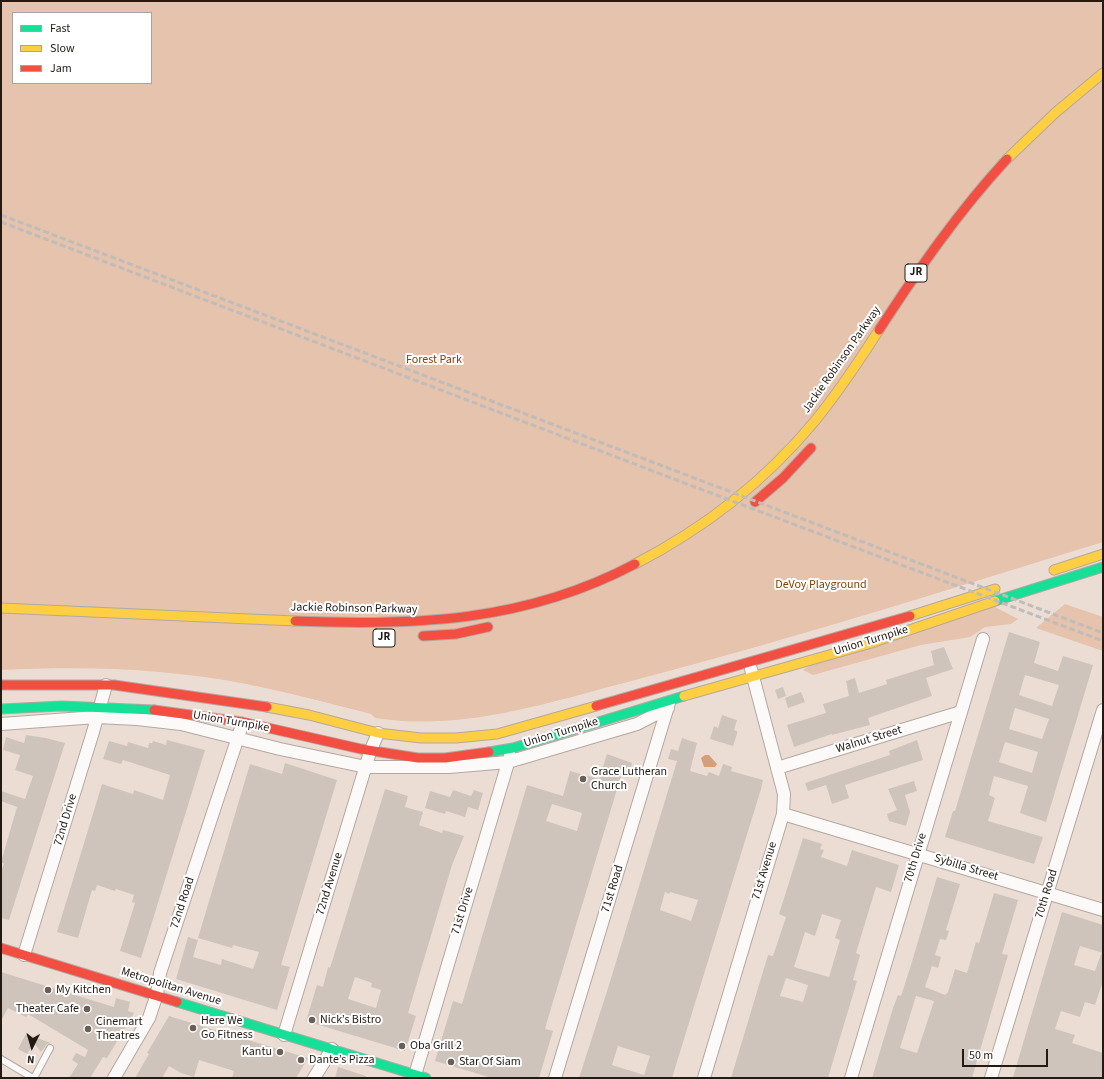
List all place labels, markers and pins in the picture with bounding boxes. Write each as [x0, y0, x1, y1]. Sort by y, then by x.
place label: Grace Lutheran Church [591, 765, 667, 793]
marker: Grace Lutheran Church [578, 774, 588, 784]
place label: My Kitchen [56, 983, 111, 997]
marker: My Kitchen [43, 985, 53, 995]
place label: Theater Cafe [16, 1002, 79, 1016]
marker: Theater Cafe [82, 1004, 92, 1014]
place label: Nick’s Bistro [320, 1013, 381, 1027]
place label: Here We Go Fitness [201, 1014, 253, 1042]
place label: Cinemart Theatres [96, 1015, 143, 1043]
marker: Nick’s Bistro [307, 1015, 317, 1025]
marker: Here We Go Fitness [188, 1023, 198, 1033]
marker: Cinemart Theatres [83, 1024, 93, 1034]
place label: Oba Grill 2 [410, 1039, 462, 1053]
marker: Oba Grill 2 [397, 1041, 407, 1051]
place label: Kantu [242, 1045, 272, 1059]
marker: Kantu [275, 1047, 285, 1057]
place label: Dante’s Pizza [309, 1053, 374, 1067]
marker: Dante’s Pizza [296, 1055, 306, 1065]
place label: Star Of Siam [459, 1055, 521, 1069]
marker: Star Of Siam [446, 1057, 456, 1067]

